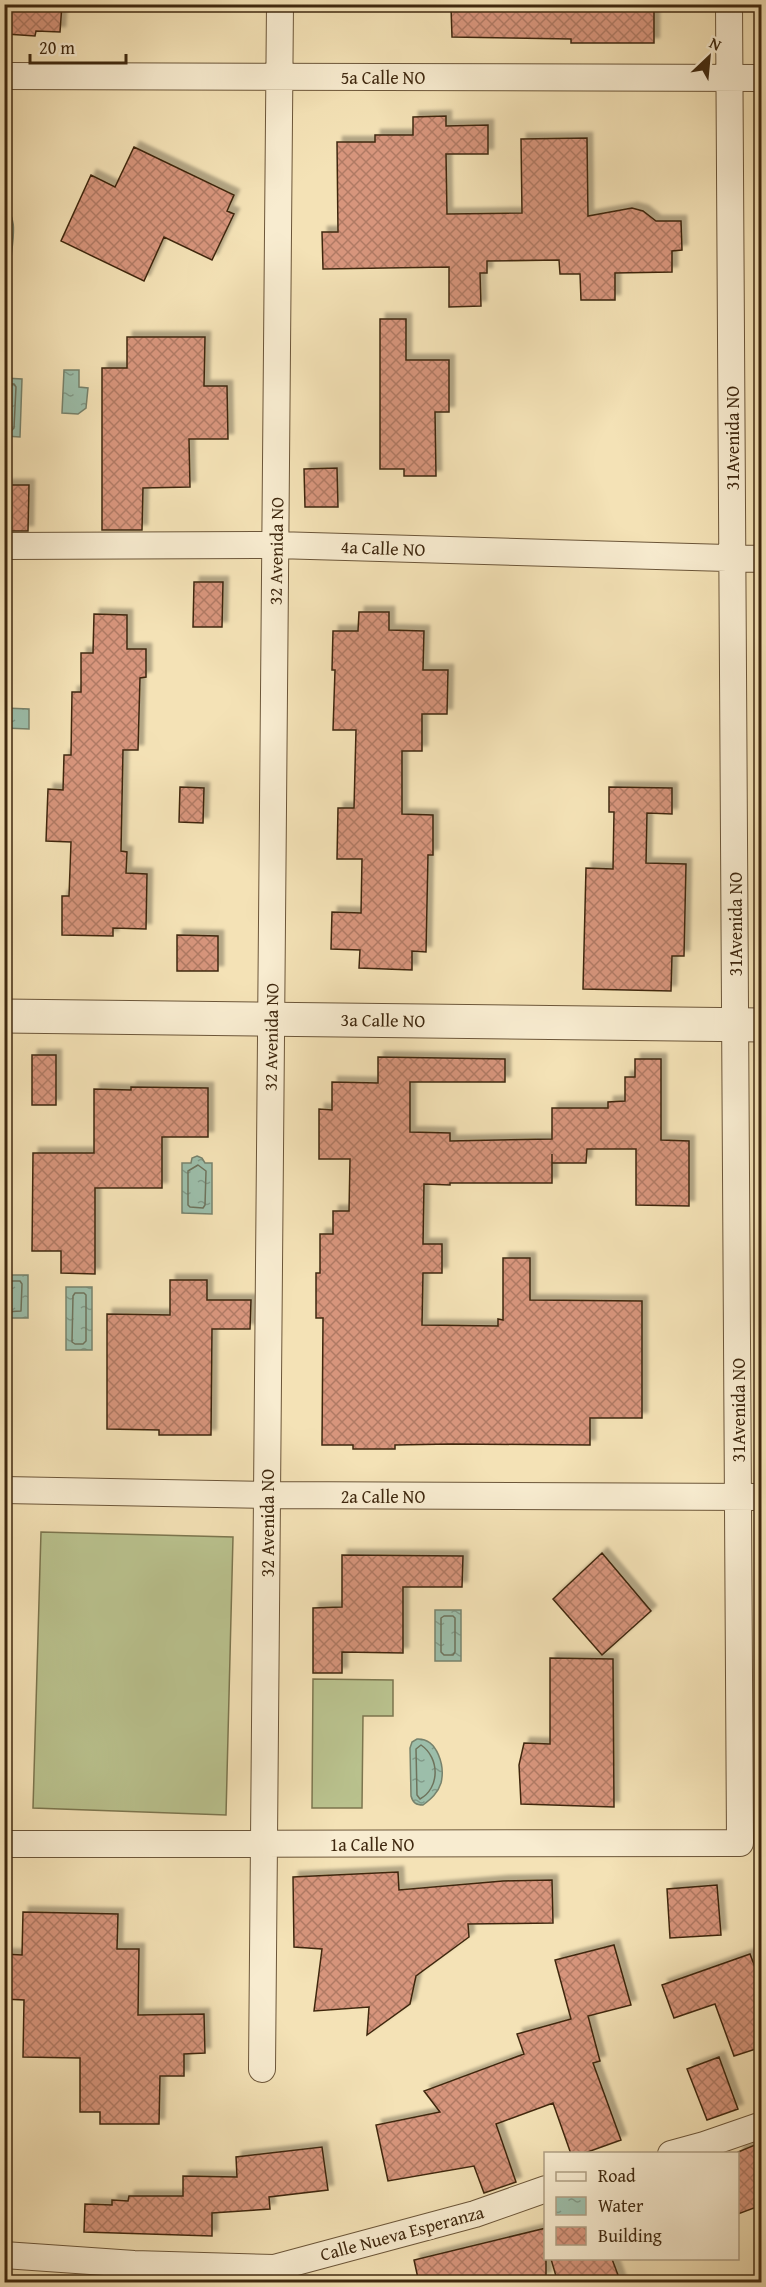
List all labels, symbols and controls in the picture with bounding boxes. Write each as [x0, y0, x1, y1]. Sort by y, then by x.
scale bar [30, 27, 126, 65]
north arrow [679, 27, 739, 87]
text: N [706, 30, 726, 57]
text: 20 m [39, 34, 75, 61]
street label: 5a Calle NO [341, 64, 425, 91]
street label: 31Avenida NO [719, 386, 746, 490]
street label: 32 Avenida NO [262, 497, 290, 605]
street label: 4a Calle NO [340, 533, 426, 563]
street label: 31Avenida NO [722, 872, 749, 976]
street label: 32 Avenida NO [257, 983, 285, 1091]
street label: 3a Calle NO [340, 1006, 426, 1034]
street label: 31Avenida NO [725, 1358, 752, 1462]
street label: 32 Avenida NO [254, 1469, 281, 1577]
street label: 2a Calle NO [341, 1483, 425, 1510]
street label: 1a Calle NO [330, 1831, 414, 1858]
legend [544, 2152, 739, 2260]
text: Road [598, 2162, 636, 2189]
text: Water [598, 2192, 644, 2219]
street label: Calle Nueva Esperanza [317, 2198, 487, 2268]
text: Building [598, 2222, 662, 2249]

